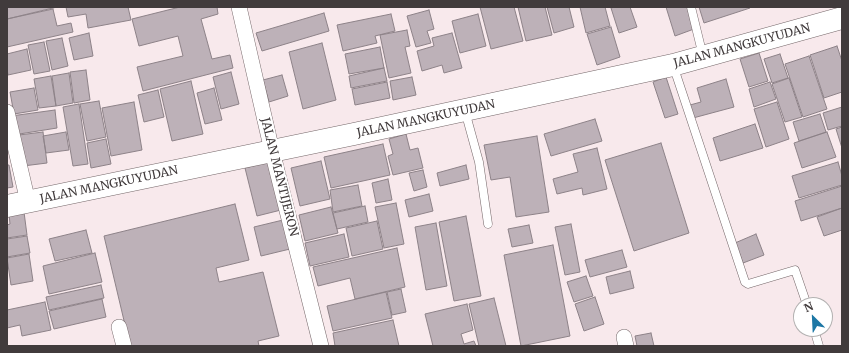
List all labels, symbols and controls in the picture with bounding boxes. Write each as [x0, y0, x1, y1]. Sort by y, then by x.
street label: JALAN MANGKUYUDAN [672, 21, 812, 71]
street label: JALAN MANGKUYUDAN [356, 97, 496, 141]
street label: JALAN MANTIJERON [257, 116, 301, 238]
street label: JALAN MANGKUYUDAN [39, 163, 179, 207]
north arrow [793, 297, 833, 337]
text: N [802, 299, 815, 315]

